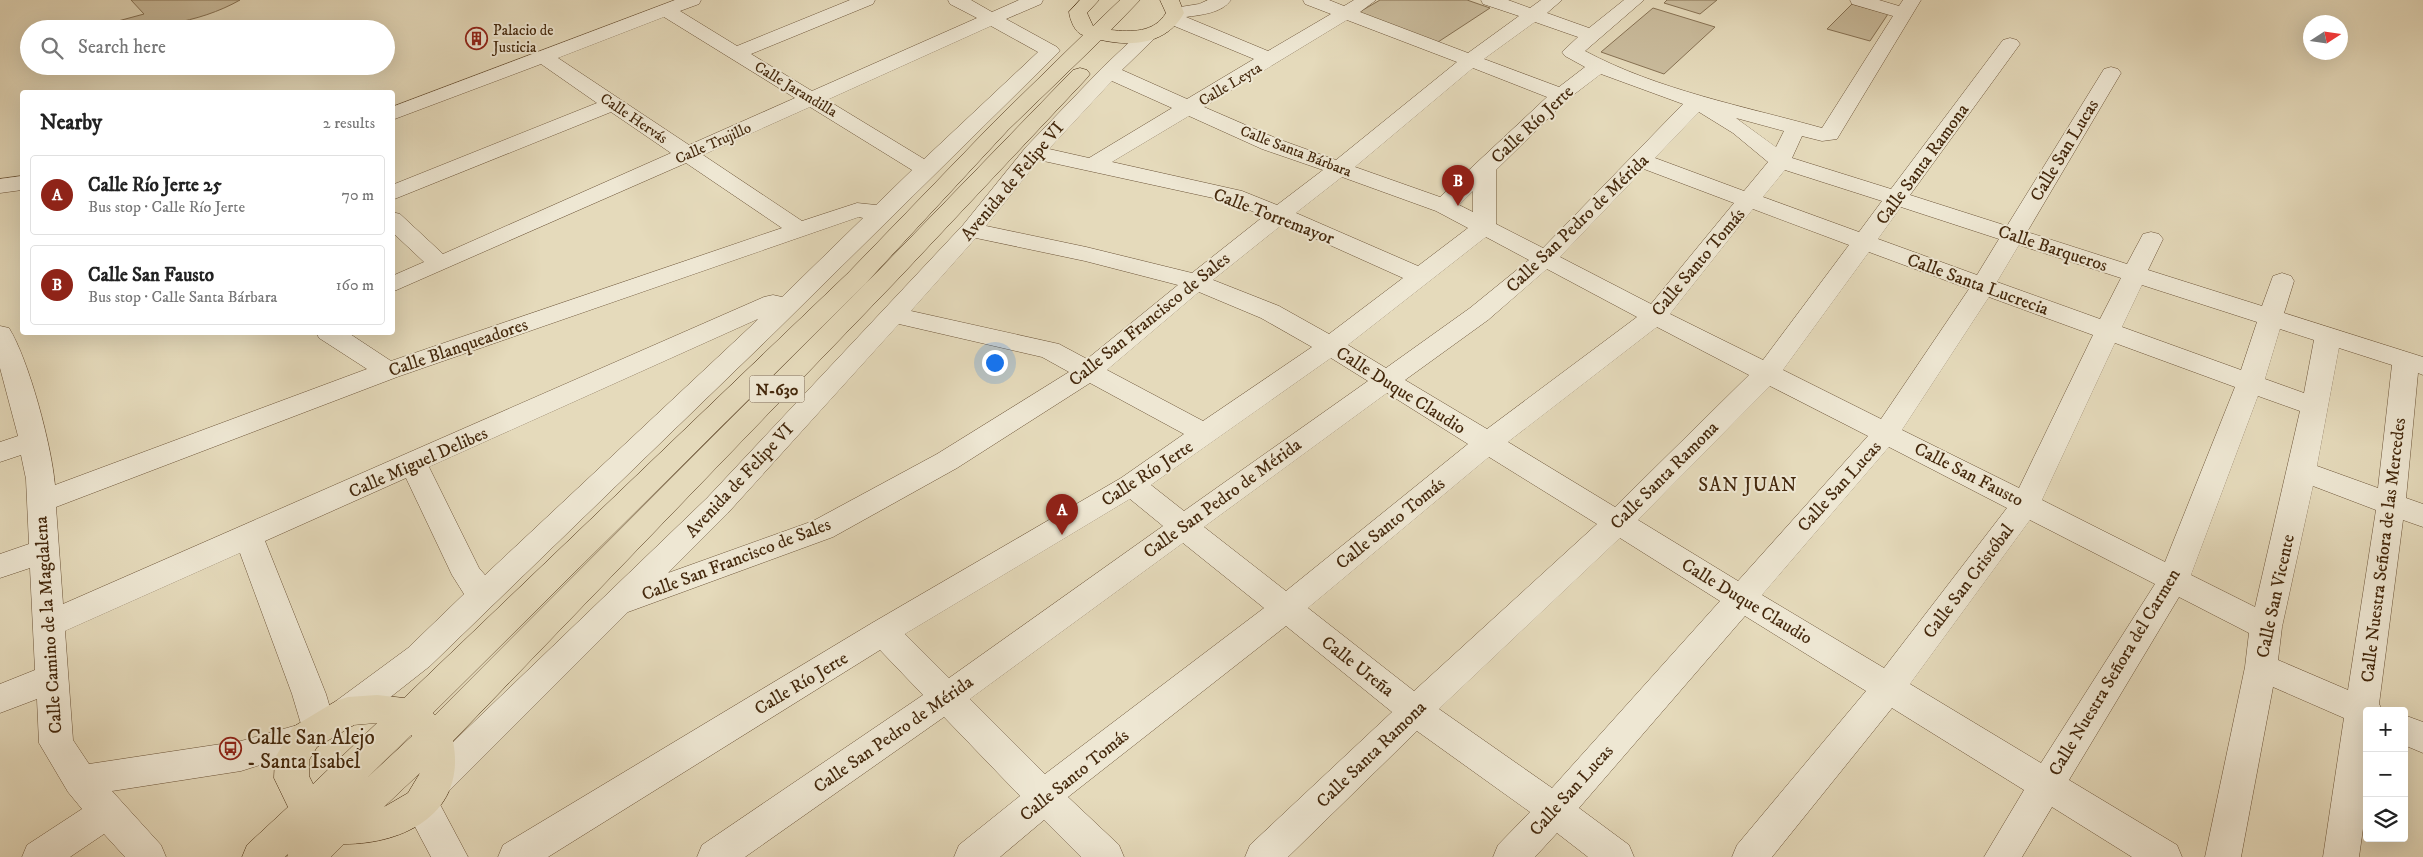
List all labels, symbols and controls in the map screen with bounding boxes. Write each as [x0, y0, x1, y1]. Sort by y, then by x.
north arrow [2303, 15, 2348, 60]
search box [20, 20, 395, 75]
place label: Palacio de Justicia [491, 21, 554, 57]
building icon: Palacio de Justicia [465, 27, 489, 51]
icon: search [38, 34, 66, 62]
text: Search here [78, 36, 166, 59]
street label: Calle Jarandilla [751, 57, 841, 122]
street label: Calle Leyta [1195, 58, 1266, 111]
street label: Calle Río Jerte [1487, 81, 1579, 169]
street label: Calle Hervás [596, 89, 671, 148]
street label: Calle San Lucas [2026, 96, 2104, 206]
street label: Calle Santa Ramona [1872, 99, 1974, 229]
text: Nearby [40, 110, 102, 136]
text: 2 results [323, 113, 375, 133]
street label: Calle Trujillo [672, 118, 754, 169]
street label: Avenida de Felipe VI [957, 118, 1069, 246]
street label: Calle Santa Bárbara [1237, 121, 1355, 182]
street label: Calle San Pedro de Mérida [1502, 150, 1654, 298]
pin: B [1442, 165, 1474, 206]
text: Calle Río Jerte 25 [88, 174, 222, 197]
street label: Calle Torremayor [1210, 184, 1338, 250]
text: A [52, 185, 62, 205]
text: 70 m [342, 185, 374, 205]
text: Bus stop · Calle Río Jerte [88, 197, 245, 217]
street label: Calle Santo Tomás [1647, 204, 1750, 321]
street label: Calle Barqueros [1995, 221, 2110, 277]
street label: Calle San Francisco de Sales [1065, 248, 1235, 392]
street label: Calle Santa Lucrecia [1904, 249, 2052, 321]
text: Calle San Fausto [88, 264, 214, 287]
text: B [52, 275, 62, 295]
text: 160 m [336, 275, 374, 295]
text: Bus stop · Calle Santa Bárbara [88, 287, 277, 307]
street label: Calle Blanqueadores [386, 314, 531, 382]
street label: Calle Duque Claudio [1332, 342, 1470, 440]
your location [982, 350, 1008, 376]
road number: N-630 [750, 376, 804, 402]
street label: Calle Santa Ramona [1606, 417, 1724, 534]
street label: Calle Nuestra Señora de las Mercedes [2357, 417, 2411, 684]
street label: Avenida de Felipe VI [681, 419, 798, 542]
street label: Calle Miguel Delibes [346, 422, 491, 503]
street label: Calle San Pedro de Mérida [1139, 434, 1306, 564]
street label: Calle Río Jerte [1097, 436, 1198, 512]
street label: Calle San Lucas [1793, 437, 1886, 537]
street label: Calle San Fausto [1910, 438, 2027, 512]
street label: Calle Santo Tomás [1332, 473, 1450, 575]
district label: SAN JUAN [1698, 474, 1798, 497]
pin: A [1046, 494, 1078, 535]
street label: Calle San Francisco de Sales [639, 514, 834, 606]
street label: Calle Camino de la Magdalena [30, 515, 68, 734]
street label: Calle San Cristóbal [1919, 520, 2019, 643]
street label: Calle San Vicente [2252, 532, 2300, 660]
street label: Calle Duque Claudio [1677, 554, 1816, 650]
street label: Calle Nuestra Señora del Carmen [2044, 564, 2186, 780]
street label: Calle Ureña [1317, 632, 1398, 702]
street label: Calle Río Jerte [751, 647, 852, 720]
street label: Calle San Pedro de Mérida [809, 671, 978, 798]
street label: Calle Santa Ramona [1312, 696, 1431, 813]
map controls [2363, 707, 2408, 842]
button: + [2363, 707, 2408, 752]
place label: Calle San Alejo - Santa Isabel [247, 725, 375, 775]
street label: Calle Santo Tomás [1016, 725, 1134, 827]
bus stop icon: Calle San Alejo - Santa Isabel [219, 737, 243, 761]
street label: Calle San Lucas [1525, 741, 1618, 841]
button: − [2363, 752, 2408, 797]
button: layers [2363, 797, 2408, 842]

